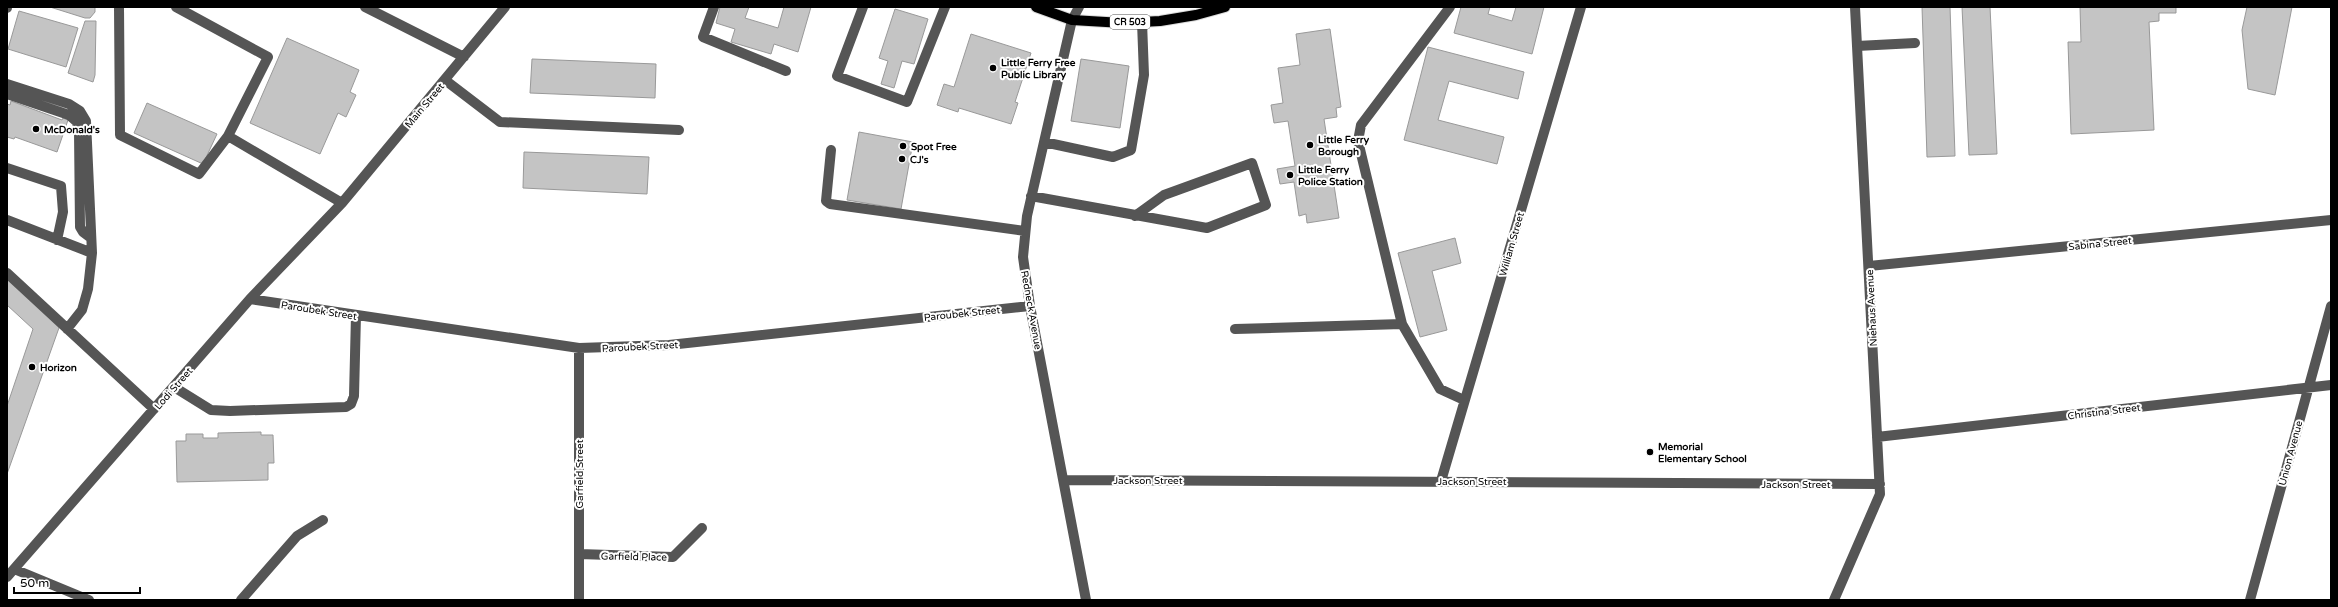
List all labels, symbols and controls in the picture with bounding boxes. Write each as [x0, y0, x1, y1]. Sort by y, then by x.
road number: CR 503 [1110, 15, 1150, 29]
place label: Little Ferry Free Public Library [1001, 57, 1076, 81]
marker: Little Ferry Free Public Library [988, 63, 998, 73]
street label: Main Street [402, 81, 447, 131]
marker: McDonald's [31, 124, 41, 134]
place label: McDonald's [44, 124, 100, 136]
place label: Little Ferry Borough [1318, 134, 1370, 158]
marker: Little Ferry Borough [1305, 140, 1315, 150]
marker: Spot Free [898, 141, 908, 151]
place label: Spot Free [911, 141, 957, 153]
marker: CJ's [897, 154, 907, 164]
place label: CJ's [910, 154, 929, 166]
place label: Little Ferry Police Station [1298, 164, 1363, 188]
marker: Little Ferry Police Station [1285, 170, 1295, 180]
street label: William Street [1497, 211, 1527, 278]
street label: Sabina Street [2068, 235, 2132, 253]
street label: Niehaus Avenue [1864, 269, 1880, 347]
street label: Redneck Avenue [1018, 270, 1044, 351]
street label: Paroubek Street [280, 299, 358, 323]
street label: Paroubek Street [923, 304, 1001, 324]
street label: Paroubek Street [602, 339, 679, 355]
marker: Horizon [27, 362, 37, 372]
place label: Horizon [40, 362, 77, 374]
street label: Lodi Street [152, 365, 195, 412]
street label: Christina Street [2067, 402, 2141, 422]
street label: Union Avenue [2277, 419, 2305, 487]
street label: Garfield Street [574, 439, 586, 509]
place label: Memorial Elementary School [1658, 441, 1747, 465]
marker: Memorial Elementary School [1645, 447, 1655, 457]
street label: Jackson Street [1113, 475, 1183, 487]
street label: Jackson Street [1437, 476, 1507, 488]
street label: Jackson Street [1761, 479, 1831, 491]
street label: Garfield Place [601, 550, 668, 564]
scale bar [14, 569, 140, 595]
text: 50 m [20, 576, 49, 590]

